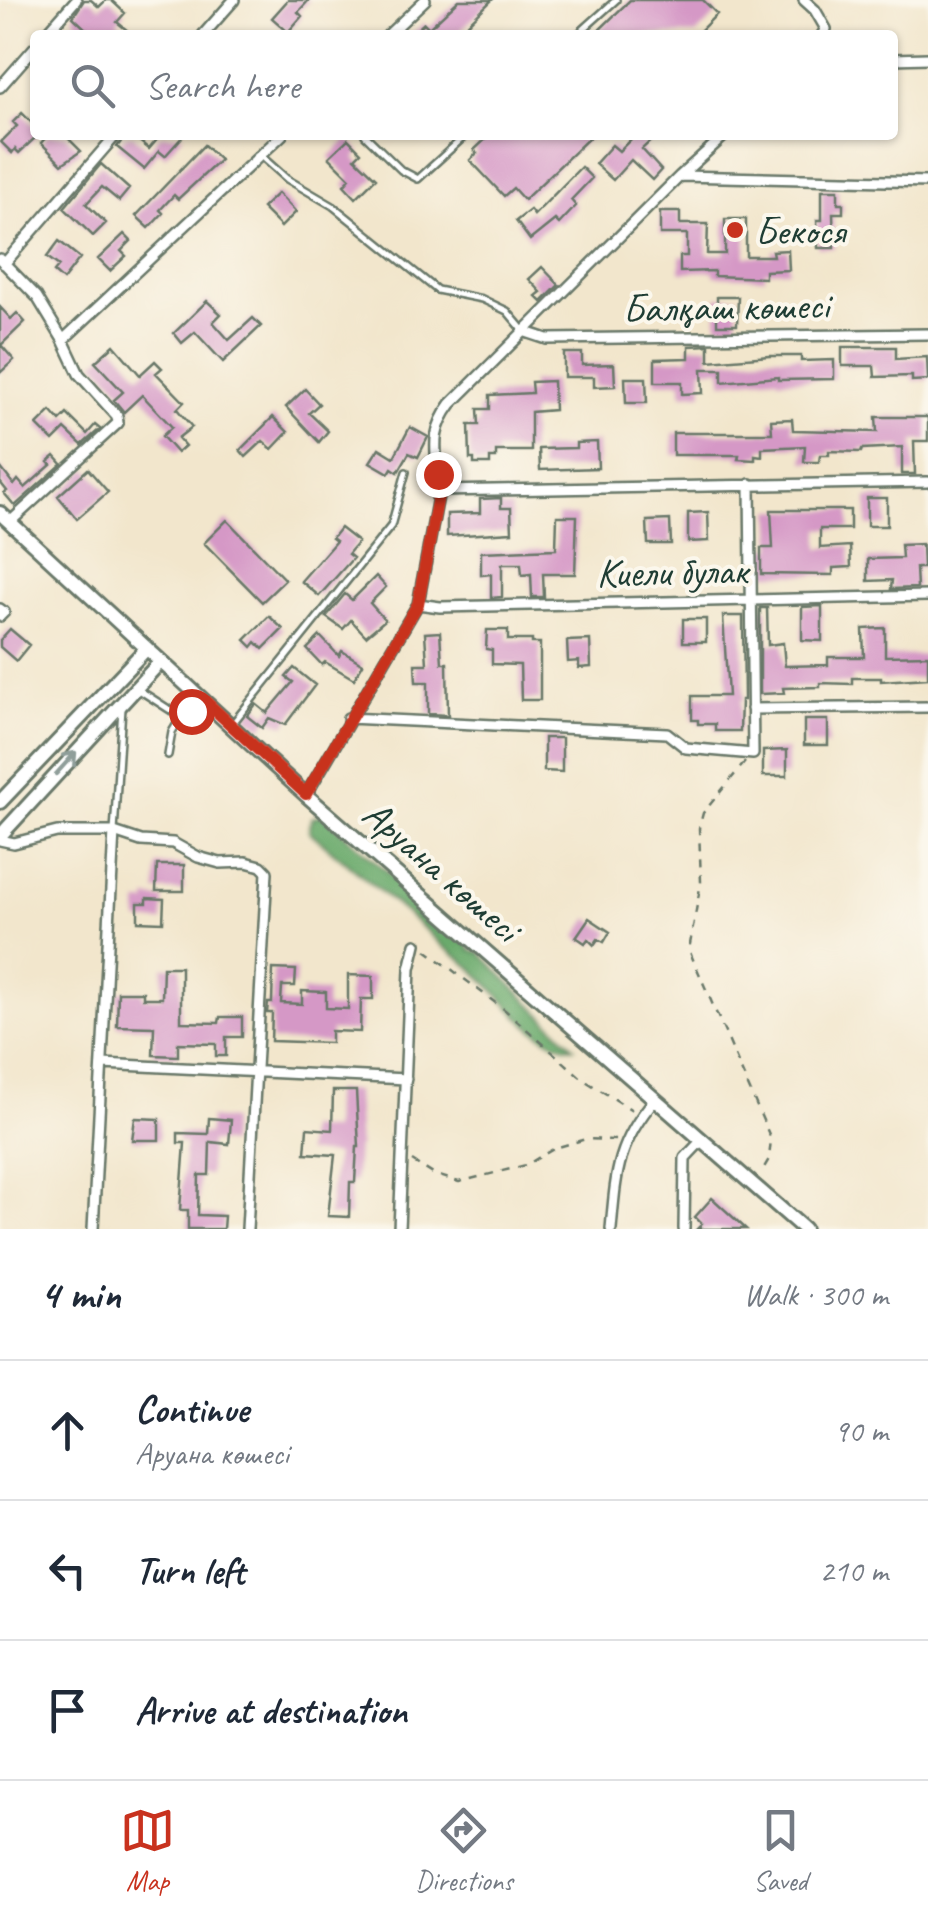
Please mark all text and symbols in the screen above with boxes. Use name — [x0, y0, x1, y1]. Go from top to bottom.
search box — [30, 30, 898, 140]
icon: search — [65, 58, 120, 113]
text: Search here — [145, 62, 300, 109]
place label: Бекося — [755, 206, 848, 256]
marker: Бекося — [724, 219, 746, 241]
street label: Балқаш көшесі — [622, 280, 834, 334]
route end — [416, 452, 462, 498]
street label: Киели булак — [596, 546, 751, 598]
route start — [169, 689, 215, 735]
one-way arrow — [53, 751, 77, 777]
street label: Аруана көшесі — [352, 789, 534, 956]
text: 4 min — [40, 1268, 120, 1321]
text: Walk · 300 m — [744, 1274, 888, 1315]
text: Continue — [135, 1386, 249, 1433]
icon: ahead — [40, 1403, 95, 1458]
text: 90 m — [834, 1410, 888, 1451]
text: Аруана көшесі — [135, 1433, 289, 1474]
icon: left — [40, 1543, 95, 1598]
text: Turn left — [135, 1547, 245, 1594]
text: 210 m — [819, 1550, 888, 1591]
icon: arrive — [40, 1683, 95, 1738]
text: Arrive at destination — [135, 1687, 407, 1734]
tab: Map — [120, 1803, 175, 1898]
tab: Directions — [415, 1803, 513, 1898]
tab: Saved — [753, 1803, 808, 1898]

